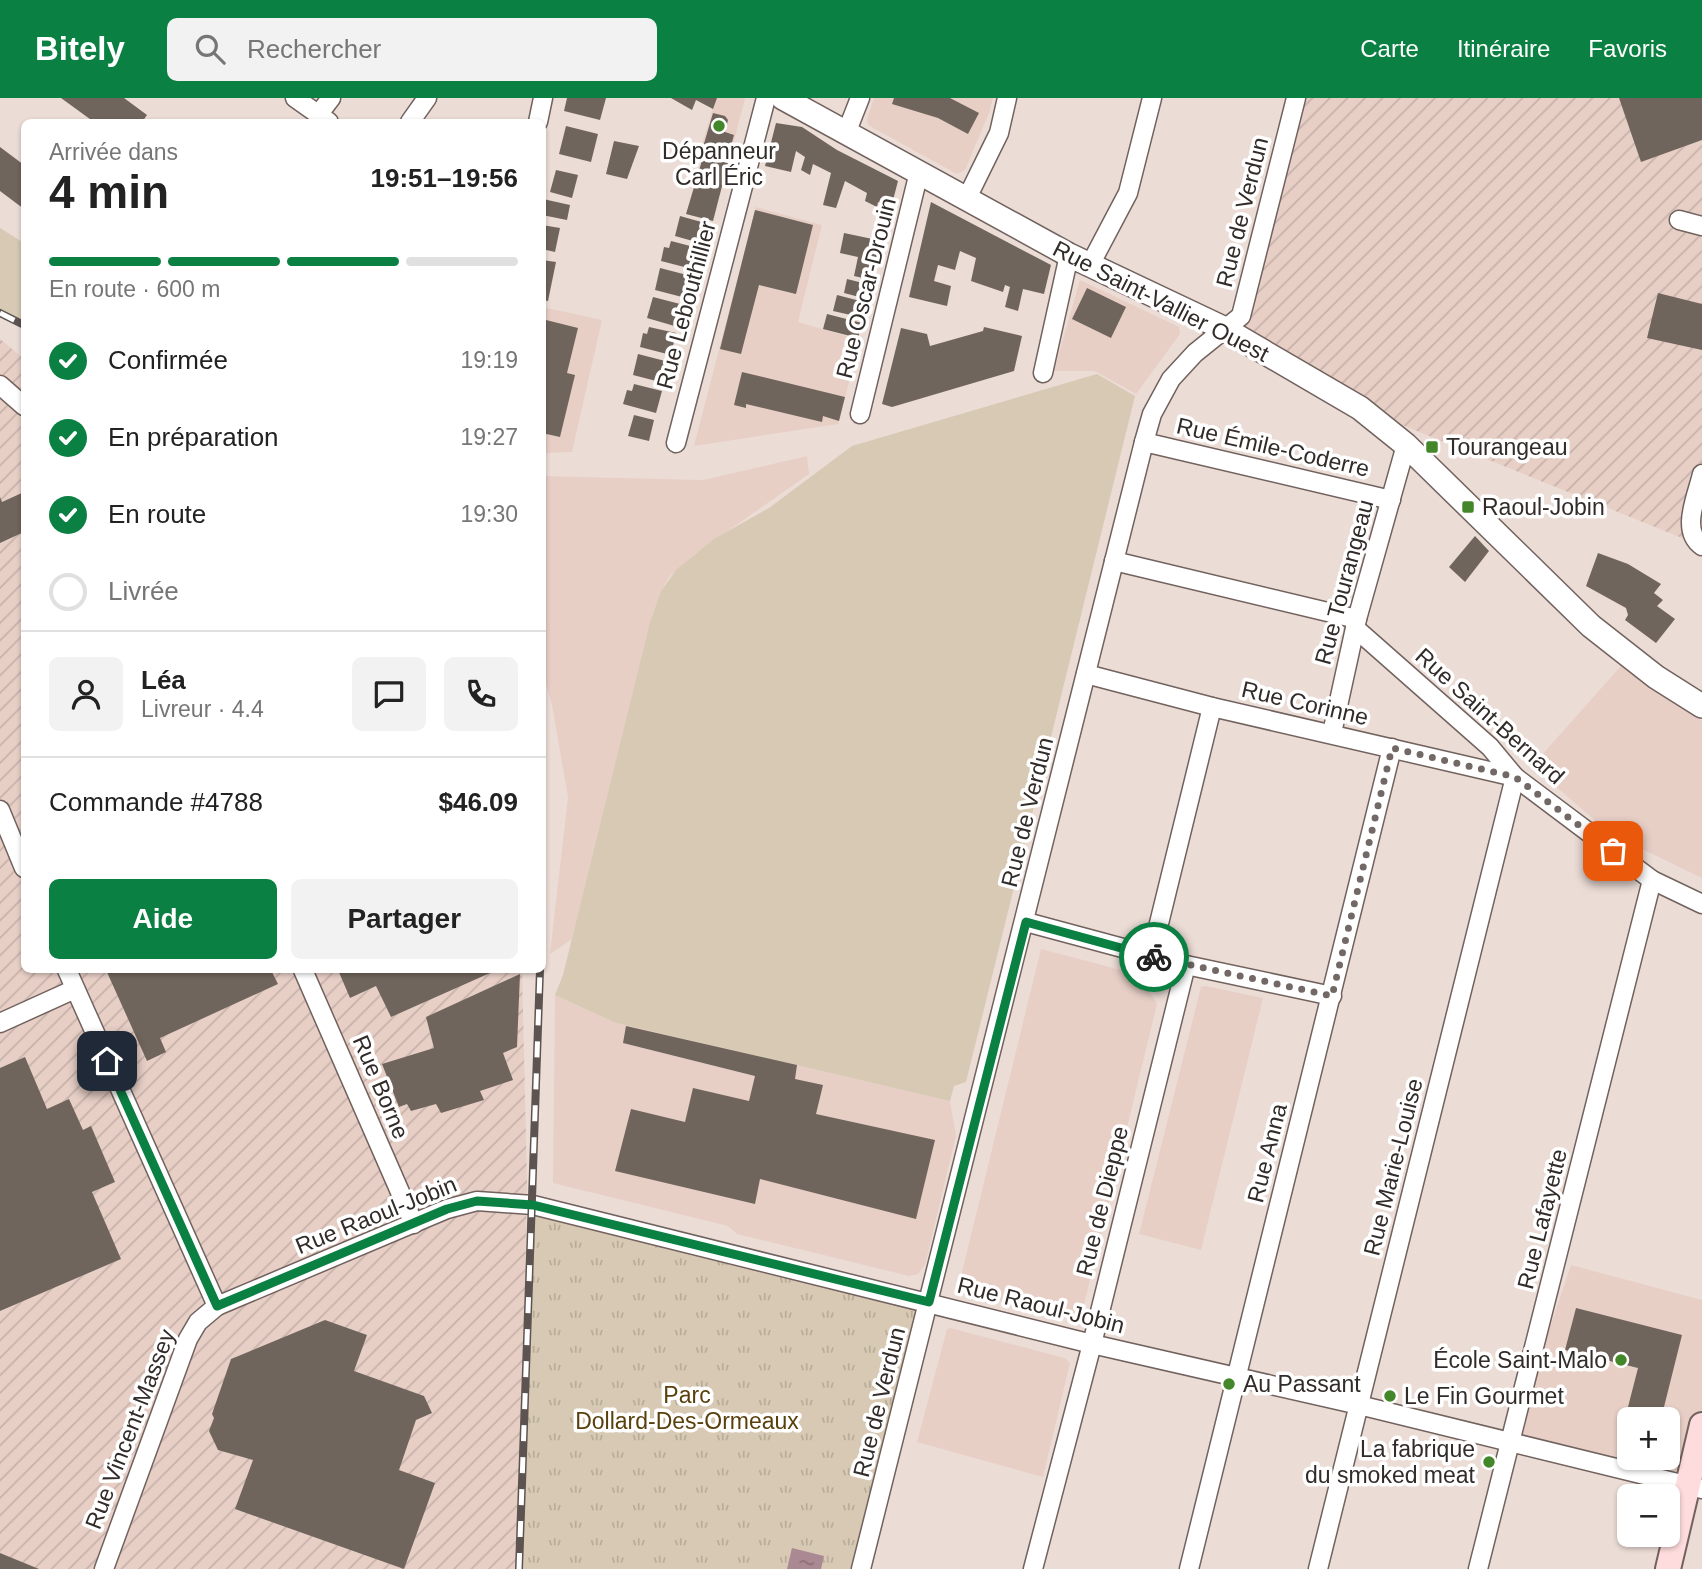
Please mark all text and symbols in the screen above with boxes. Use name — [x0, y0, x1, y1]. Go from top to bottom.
search box — [167, 18, 657, 81]
text: Bitely — [35, 30, 125, 67]
icon: search — [191, 30, 229, 68]
text: Rechercher — [247, 34, 381, 64]
text: Carte — [1360, 35, 1419, 62]
text: Itinéraire — [1457, 35, 1550, 62]
text: Favoris — [1588, 35, 1667, 62]
marker: Dépanneur Carl Éric — [711, 118, 727, 134]
street label: Rue de Verdun — [1211, 134, 1273, 290]
place label: Dépanneur Carl Éric — [662, 138, 776, 190]
text: Arrivée dans — [49, 139, 178, 165]
text: 19:51–19:56 — [371, 163, 518, 193]
text: 4 min — [49, 166, 169, 218]
street label: Rue Oscar-Drouin — [831, 195, 901, 381]
street label: Rue Lebouthillier — [651, 218, 721, 392]
street label: Rue Saint-Vallier Ouest — [1049, 235, 1274, 367]
text: En route · 600 m — [49, 276, 220, 302]
icon: check — [49, 342, 87, 380]
text: Confirmée — [108, 345, 228, 375]
text: 19:19 — [460, 347, 518, 373]
street label: Rue Émile-Coderre — [1174, 412, 1372, 482]
icon: check — [49, 419, 87, 457]
text: En préparation — [108, 422, 279, 452]
text: 19:27 — [460, 424, 518, 450]
place label: Tourangeau — [1446, 434, 1568, 460]
marker: Tourangeau — [1424, 439, 1440, 455]
place label: Raoul-Jobin — [1482, 494, 1605, 520]
icon: check — [49, 496, 87, 534]
street label: Rue Tourangeau — [1309, 497, 1379, 667]
text: En route — [108, 499, 206, 529]
marker: Raoul-Jobin — [1460, 499, 1476, 515]
text: 19:30 — [460, 501, 518, 527]
text: Livrée — [108, 576, 179, 606]
street label: Rue Saint-Bernard — [1411, 643, 1569, 789]
button: person — [49, 657, 123, 731]
button: chat — [352, 657, 426, 731]
button: phone — [444, 657, 518, 731]
text: Léa — [141, 665, 186, 695]
street label: Rue Corinne — [1239, 676, 1371, 730]
text: Livreur · 4.4 — [141, 696, 264, 722]
street label: Rue de Verdun — [996, 734, 1058, 890]
text: Commande #4788 — [49, 787, 263, 817]
text: $46.09 — [438, 787, 518, 817]
pin — [1583, 821, 1643, 881]
icon: bag — [1594, 832, 1632, 870]
button: Aide — [49, 879, 277, 959]
button: Partager — [291, 879, 518, 959]
courier — [1119, 922, 1189, 992]
icon: bike — [1135, 938, 1173, 976]
pin — [77, 1031, 137, 1091]
street label: Rue Borne — [348, 1031, 414, 1143]
icon: home — [88, 1042, 126, 1080]
street label: Rue Marie-Louise — [1358, 1076, 1428, 1258]
street label: Rue Anna — [1242, 1101, 1292, 1205]
street label: Rue de Dieppe — [1071, 1123, 1133, 1279]
street label: Rue Lafayette — [1512, 1146, 1572, 1292]
street label: Rue Raoul-Jobin — [292, 1171, 460, 1259]
street label: Rue Raoul-Jobin — [955, 1272, 1127, 1338]
street label: Rue de Verdun — [848, 1324, 910, 1480]
street label: Rue Vincent-Massey — [80, 1325, 180, 1533]
place label: École Saint-Malo — [1433, 1347, 1607, 1373]
marker: École Saint-Malo — [1613, 1352, 1629, 1368]
place label: Au Passant — [1243, 1371, 1361, 1397]
marker: Au Passant — [1221, 1376, 1237, 1392]
park label: Parc Dollard-Des-Ormeaux — [575, 1382, 799, 1434]
place label: Le Fin Gourmet — [1404, 1383, 1564, 1409]
marker: Le Fin Gourmet — [1382, 1388, 1398, 1404]
map controls — [1617, 1407, 1680, 1547]
button: + — [1617, 1407, 1680, 1470]
place label: La fabrique du smoked meat — [1305, 1436, 1476, 1488]
marker: La fabrique du smoked meat — [1481, 1454, 1497, 1470]
button: − — [1617, 1484, 1680, 1547]

